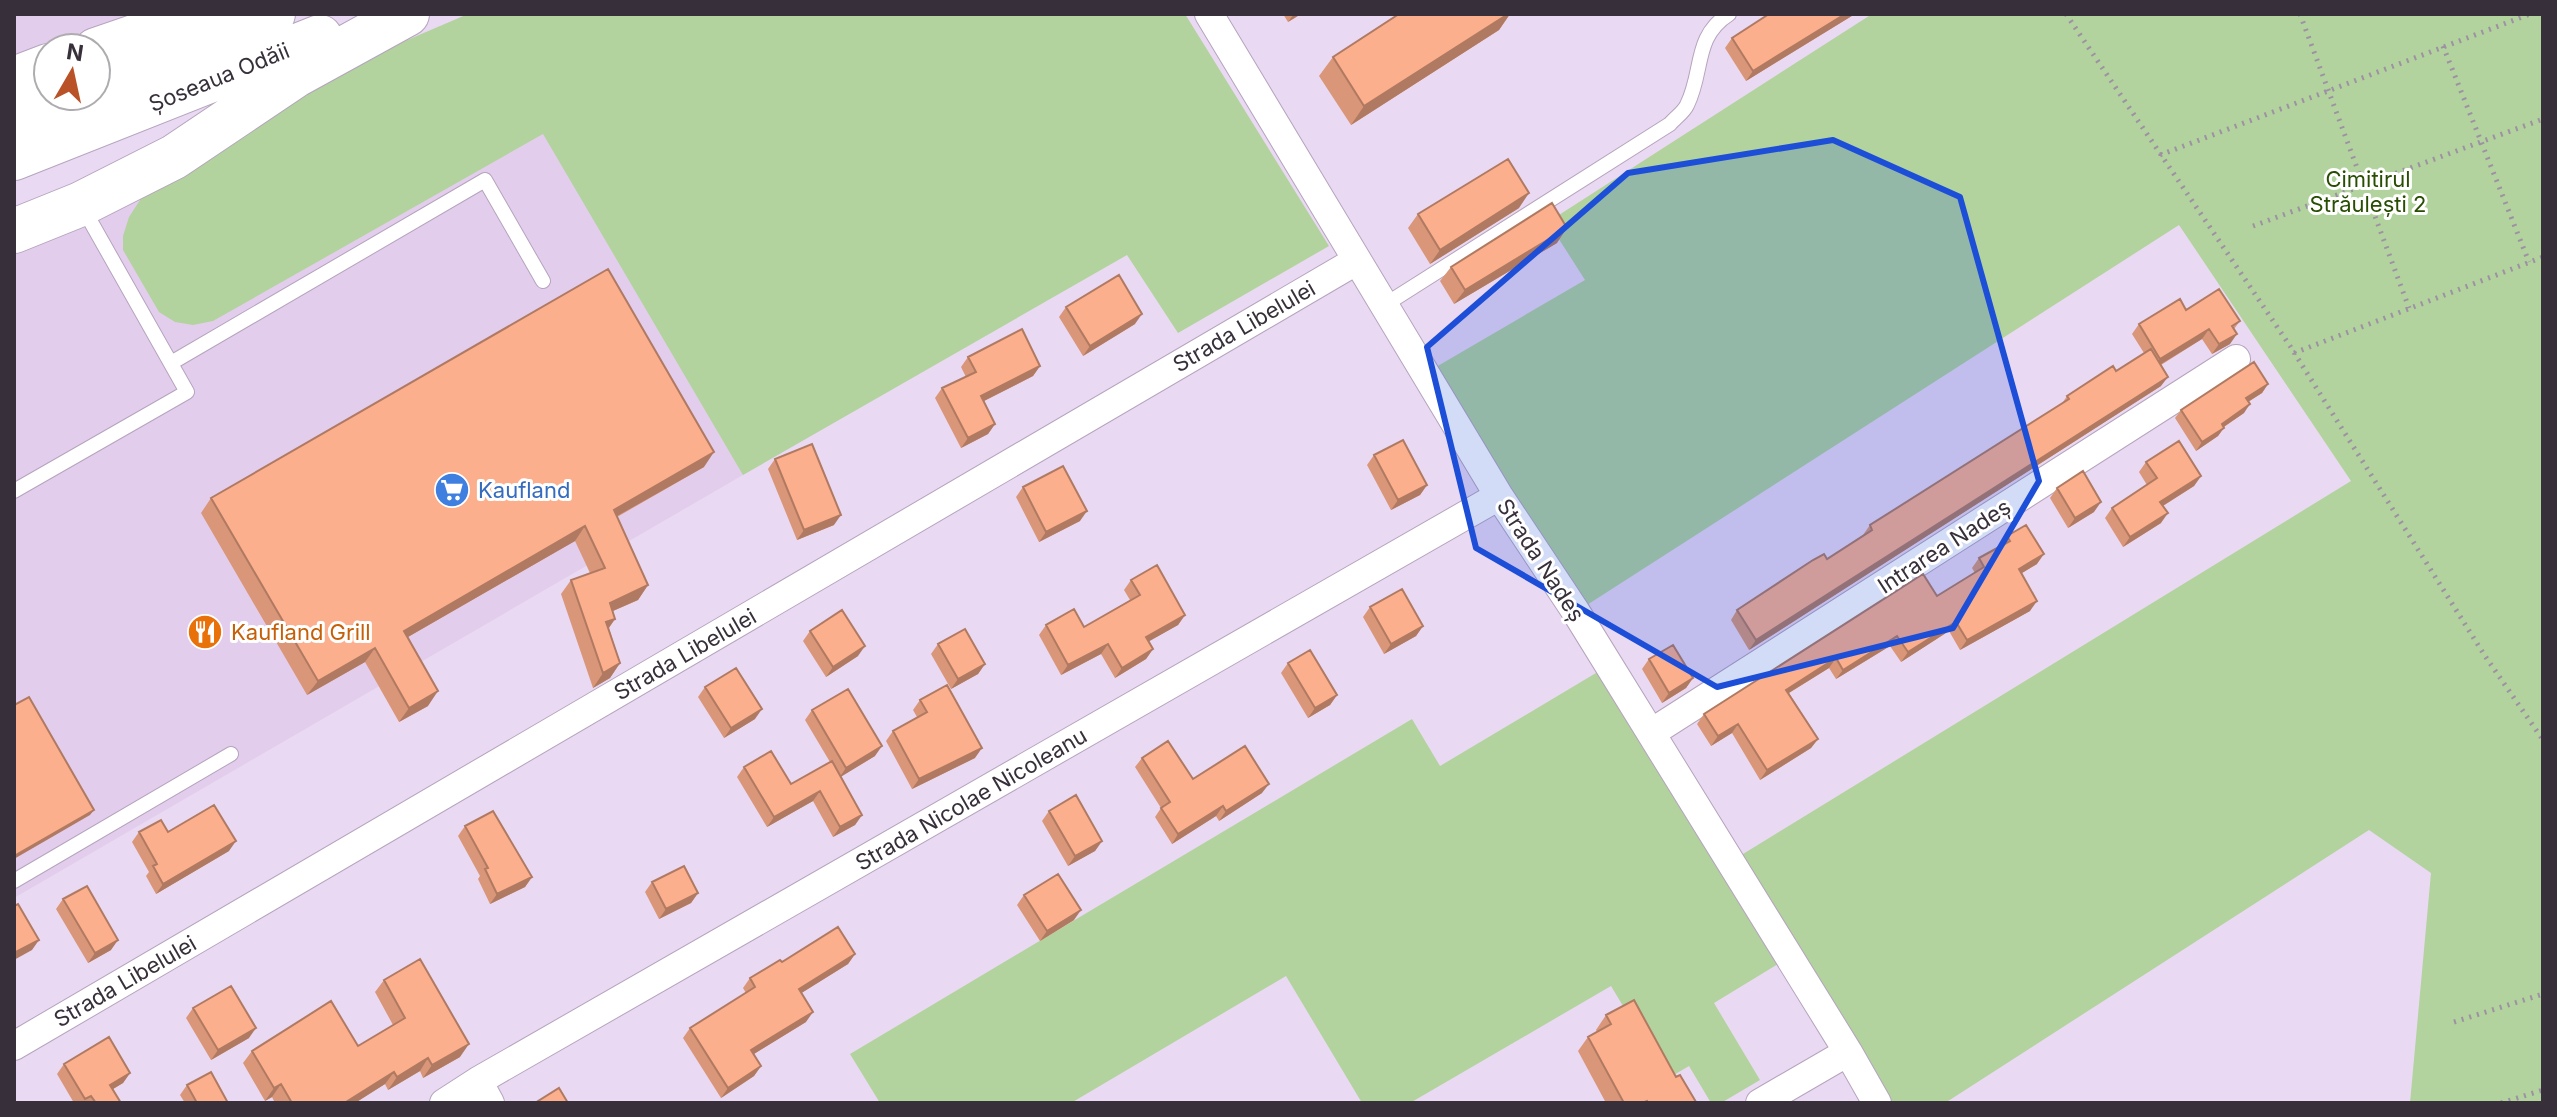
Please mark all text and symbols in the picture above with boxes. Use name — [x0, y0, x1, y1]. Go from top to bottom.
north arrow — [32, 32, 112, 112]
street label: Șoseaua Odăii — [145, 37, 293, 118]
text: N — [65, 38, 85, 66]
park label: Cimitirul Străulești 2 — [2310, 166, 2426, 218]
street label: Strada Libelulei — [1168, 275, 1320, 377]
supermarket icon: Kaufland — [433, 471, 471, 509]
place label: Kaufland — [478, 477, 570, 503]
street label: Intrarea Nadeș — [1873, 493, 2016, 599]
street label: Strada Nadeș — [1491, 494, 1590, 627]
street label: Strada Libelulei — [609, 603, 761, 705]
restaurant icon: Kaufland Grill — [186, 613, 224, 651]
place label: Kaufland Grill — [231, 619, 371, 645]
street label: Strada Nicolae Nicoleanu — [851, 722, 1091, 876]
street label: Strada Libelulei — [49, 930, 201, 1032]

